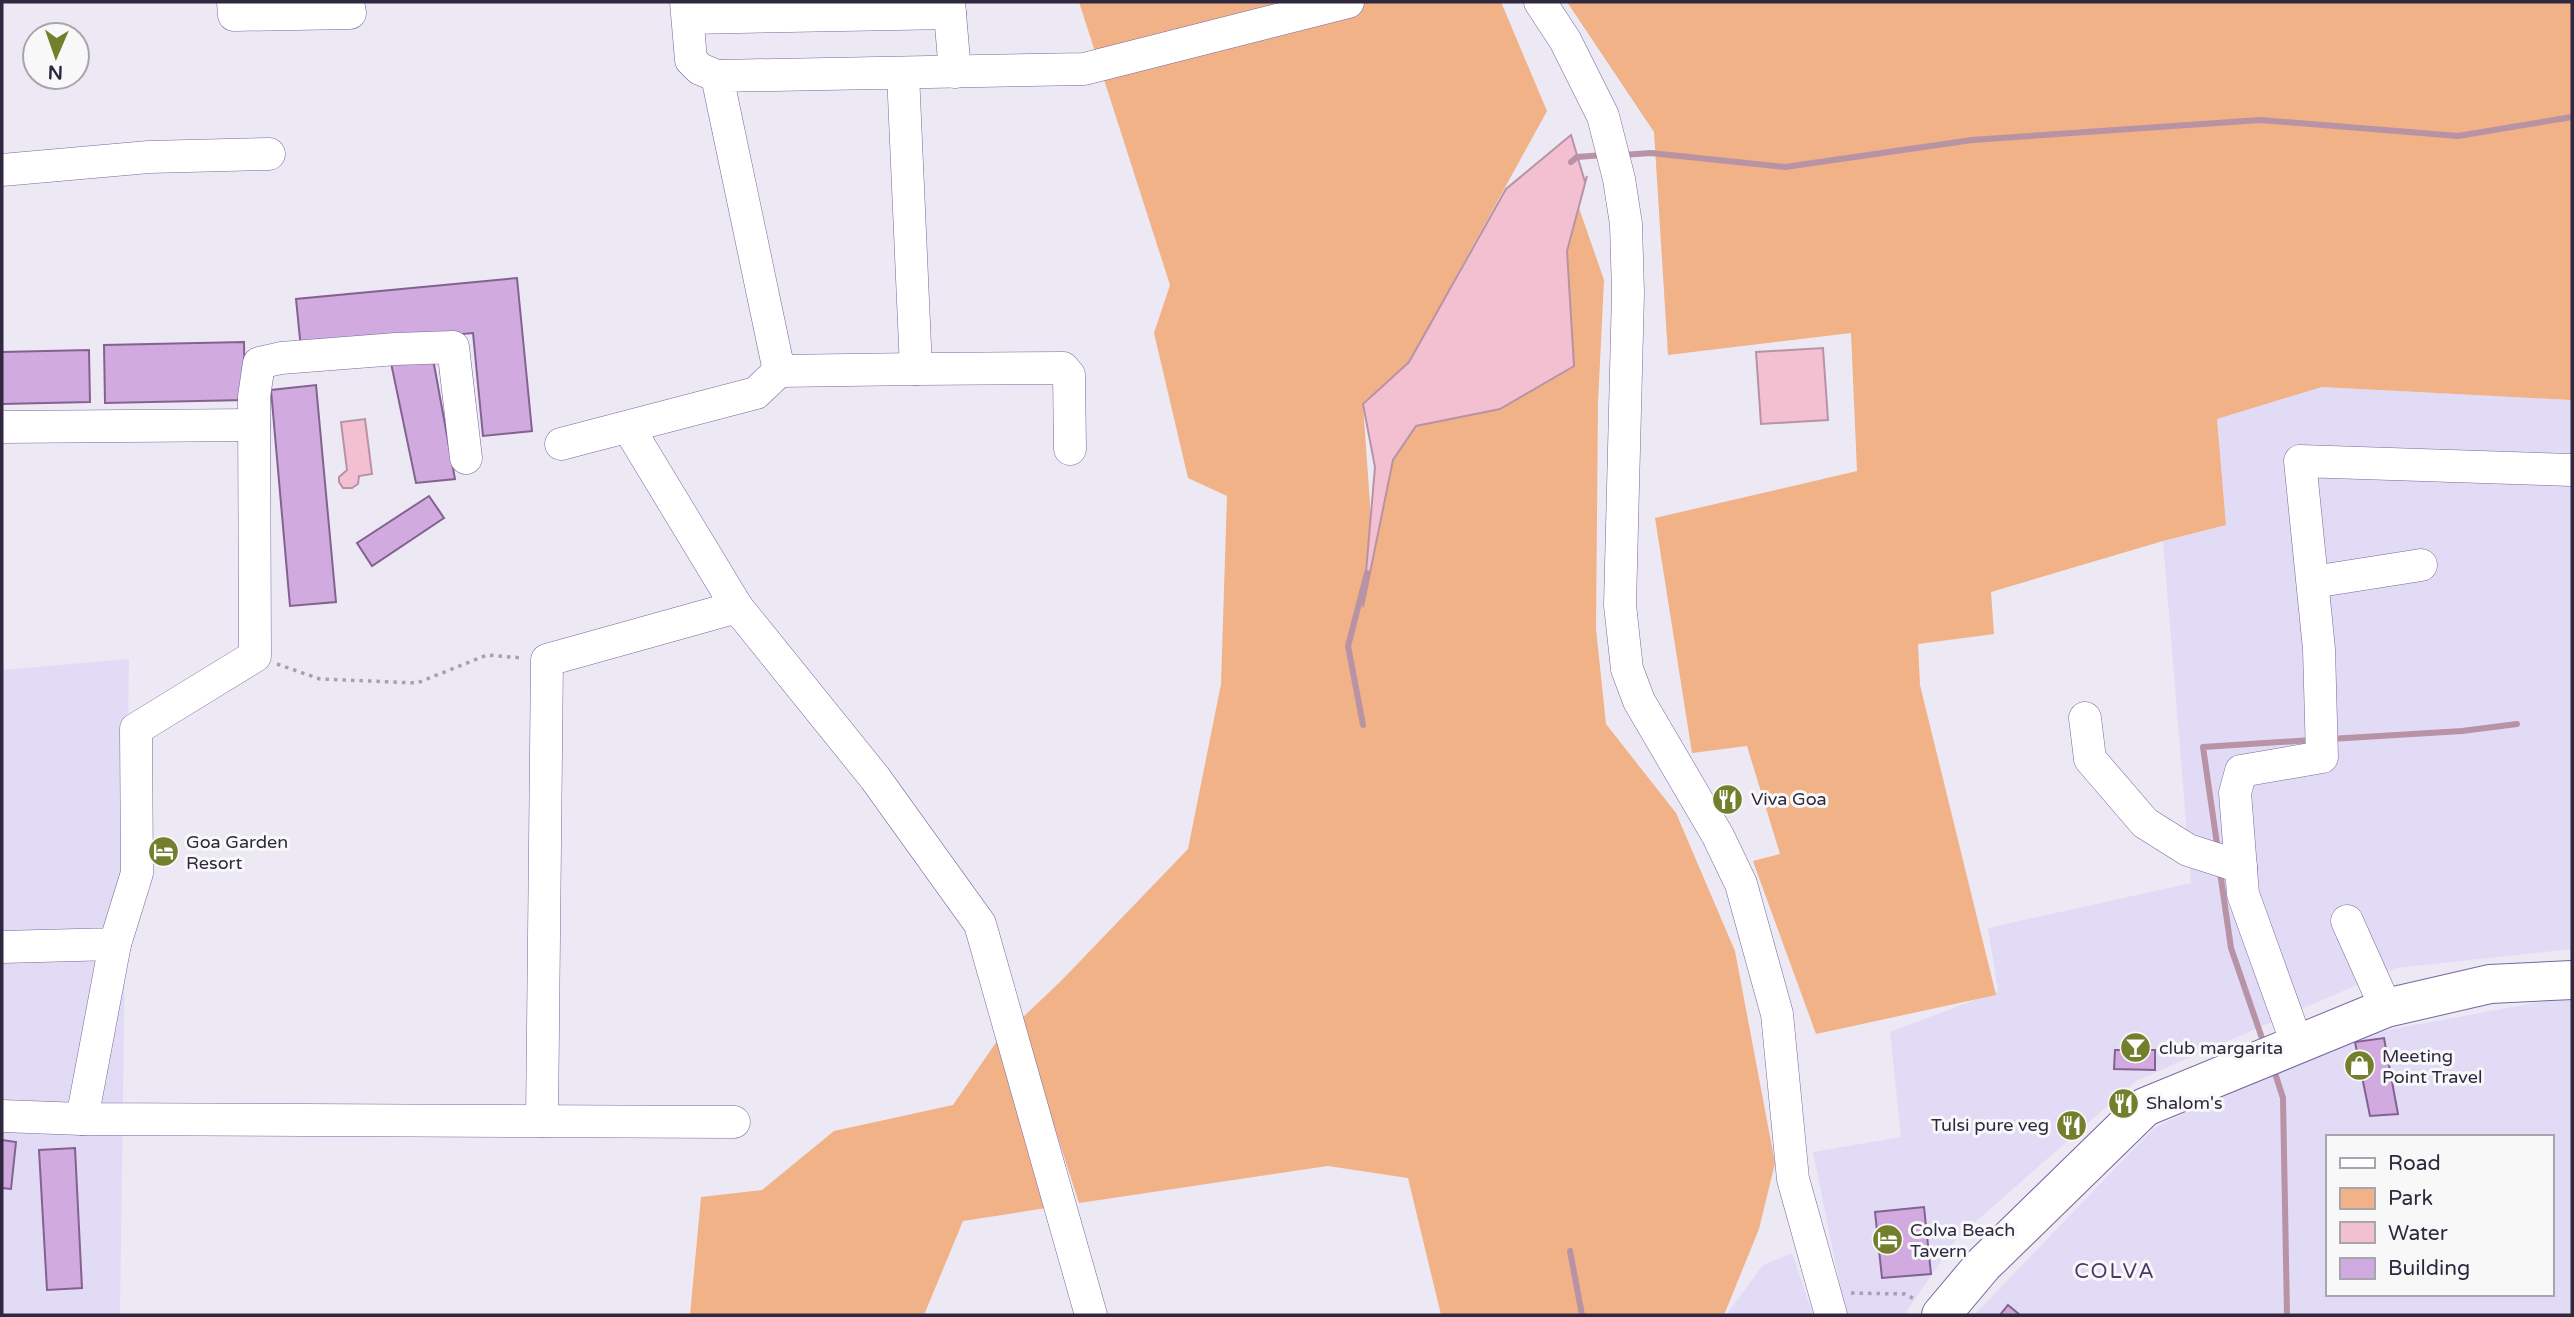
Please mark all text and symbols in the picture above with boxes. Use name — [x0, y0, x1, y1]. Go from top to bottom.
north arrow — [21, 21, 91, 91]
text: N — [47, 61, 63, 83]
restaurant icon: Viva Goa — [1711, 782, 1745, 816]
place label: Viva Goa — [1751, 788, 1827, 810]
place label: Goa Garden Resort — [186, 831, 288, 874]
hotel icon: Goa Garden Resort — [146, 835, 180, 869]
bar icon: club margarita — [2119, 1031, 2153, 1065]
place label: club margarita — [2159, 1037, 2283, 1059]
place label: Meeting Point Travel — [2382, 1045, 2482, 1088]
shop icon: Meeting Point Travel — [2342, 1049, 2376, 1083]
restaurant icon: Shalom's — [2106, 1086, 2140, 1120]
place label: Shalom's — [2146, 1092, 2223, 1114]
restaurant icon: Tulsi pure veg — [2055, 1108, 2089, 1142]
place label: Tulsi pure veg — [1931, 1114, 2049, 1136]
legend — [2326, 1135, 2553, 1296]
text: Road — [2388, 1151, 2441, 1176]
text: Park — [2388, 1186, 2433, 1211]
place label: Colva Beach Tavern — [1910, 1219, 2015, 1262]
text: Water — [2388, 1221, 2448, 1246]
hotel icon: Colva Beach Tavern — [1870, 1223, 1904, 1257]
text: Building — [2388, 1256, 2470, 1281]
district label: COLVA — [2074, 1259, 2156, 1284]

